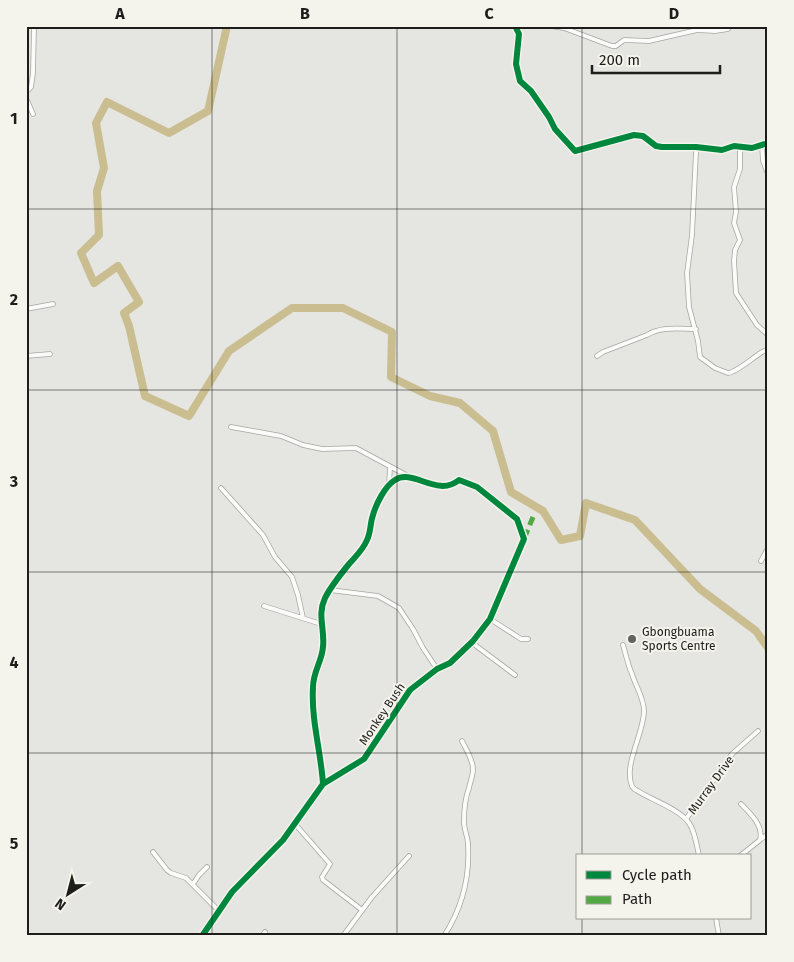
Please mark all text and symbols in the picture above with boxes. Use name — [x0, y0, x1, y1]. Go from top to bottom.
text: A — [114, 4, 125, 23]
text: B — [300, 4, 310, 23]
text: C — [484, 4, 494, 23]
text: D — [669, 4, 679, 23]
scale bar — [592, 42, 719, 74]
text: 200 m — [599, 51, 640, 69]
text: 1 — [10, 109, 18, 128]
text: 2 — [10, 290, 18, 309]
text: 3 — [9, 472, 18, 491]
place label: Gbongbuama Sports Centre — [642, 625, 716, 653]
marker: Gbongbuama Sports Centre — [626, 633, 638, 645]
text: 4 — [9, 653, 19, 672]
street label: Monkey Bush — [356, 680, 408, 748]
street label: Murray Drive — [685, 753, 737, 817]
text: 5 — [10, 834, 19, 853]
legend — [576, 854, 752, 920]
text: Cycle path — [622, 866, 692, 884]
north arrow — [42, 870, 92, 920]
text: Path — [622, 890, 652, 908]
text: N — [52, 895, 69, 914]

